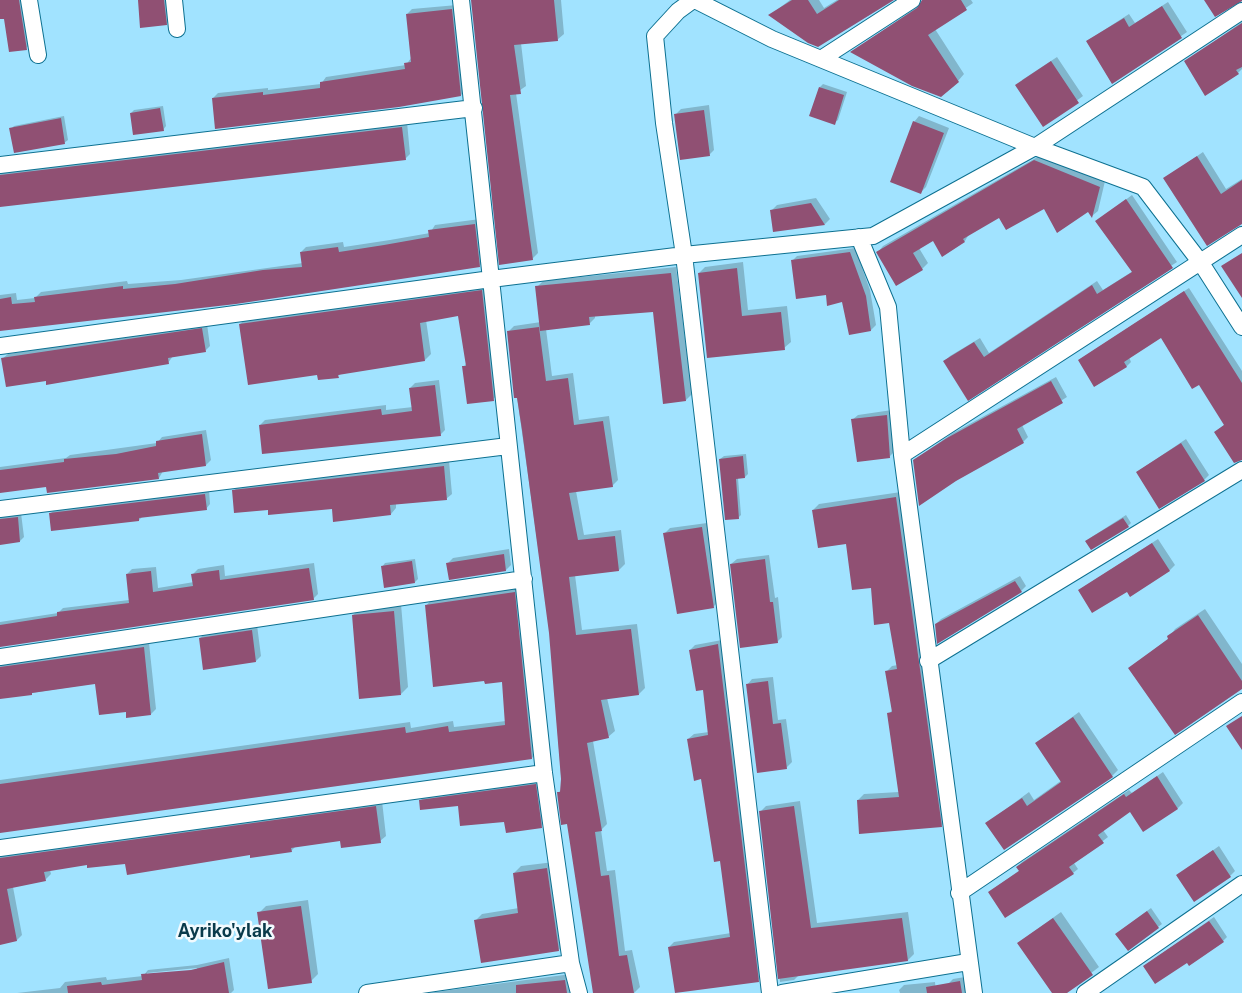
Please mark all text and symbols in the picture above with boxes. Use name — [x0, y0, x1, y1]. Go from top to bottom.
district label: Ayriko'ylak — [178, 920, 272, 942]

